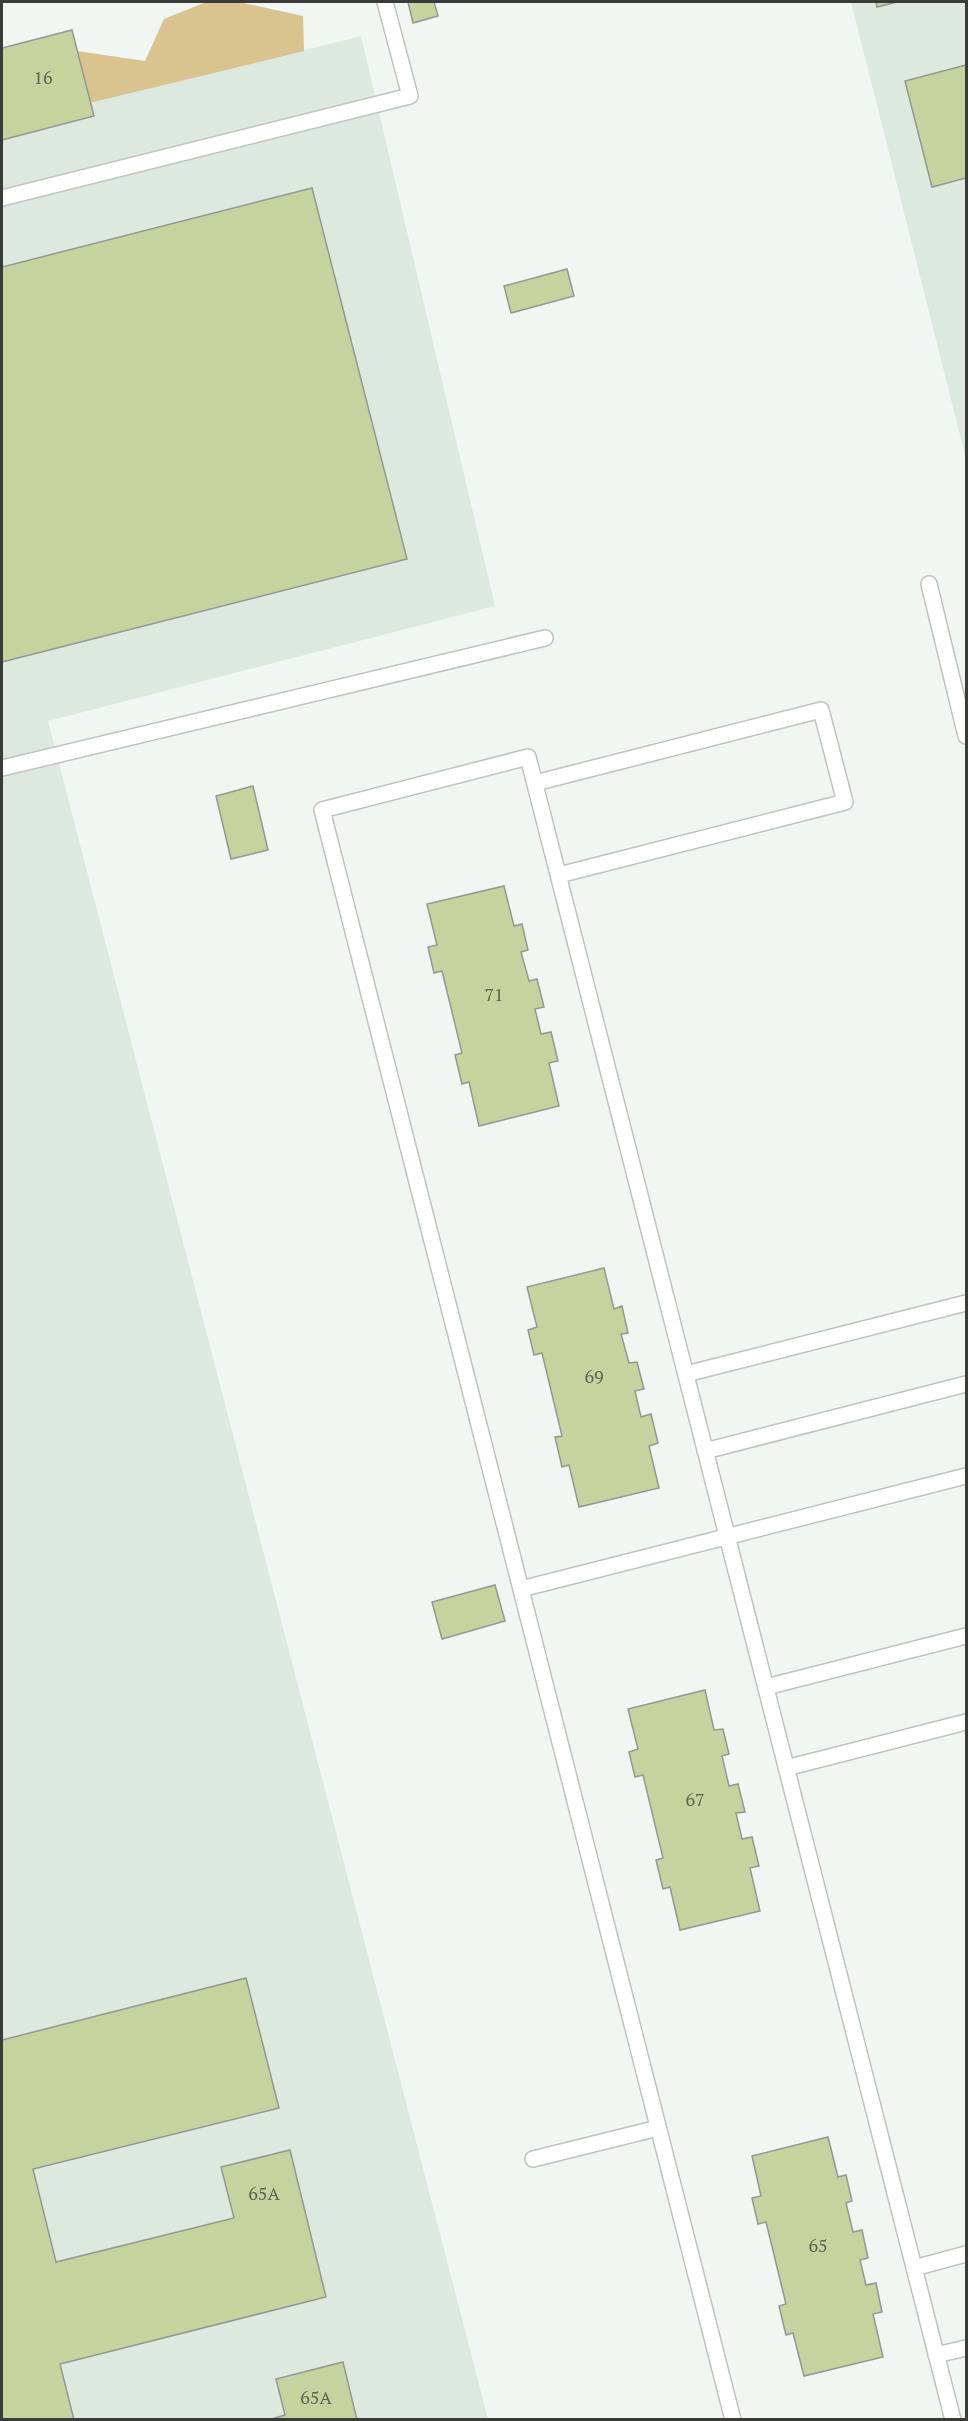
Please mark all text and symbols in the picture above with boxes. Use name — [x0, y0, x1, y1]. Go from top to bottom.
house number: 16 — [33, 65, 53, 89]
house number: 71 — [484, 982, 504, 1006]
house number: 69 — [584, 1364, 604, 1388]
house number: 67 — [685, 1787, 705, 1811]
house number: 65А — [248, 2181, 280, 2205]
house number: 65 — [808, 2233, 828, 2257]
house number: 65А — [300, 2385, 332, 2409]

